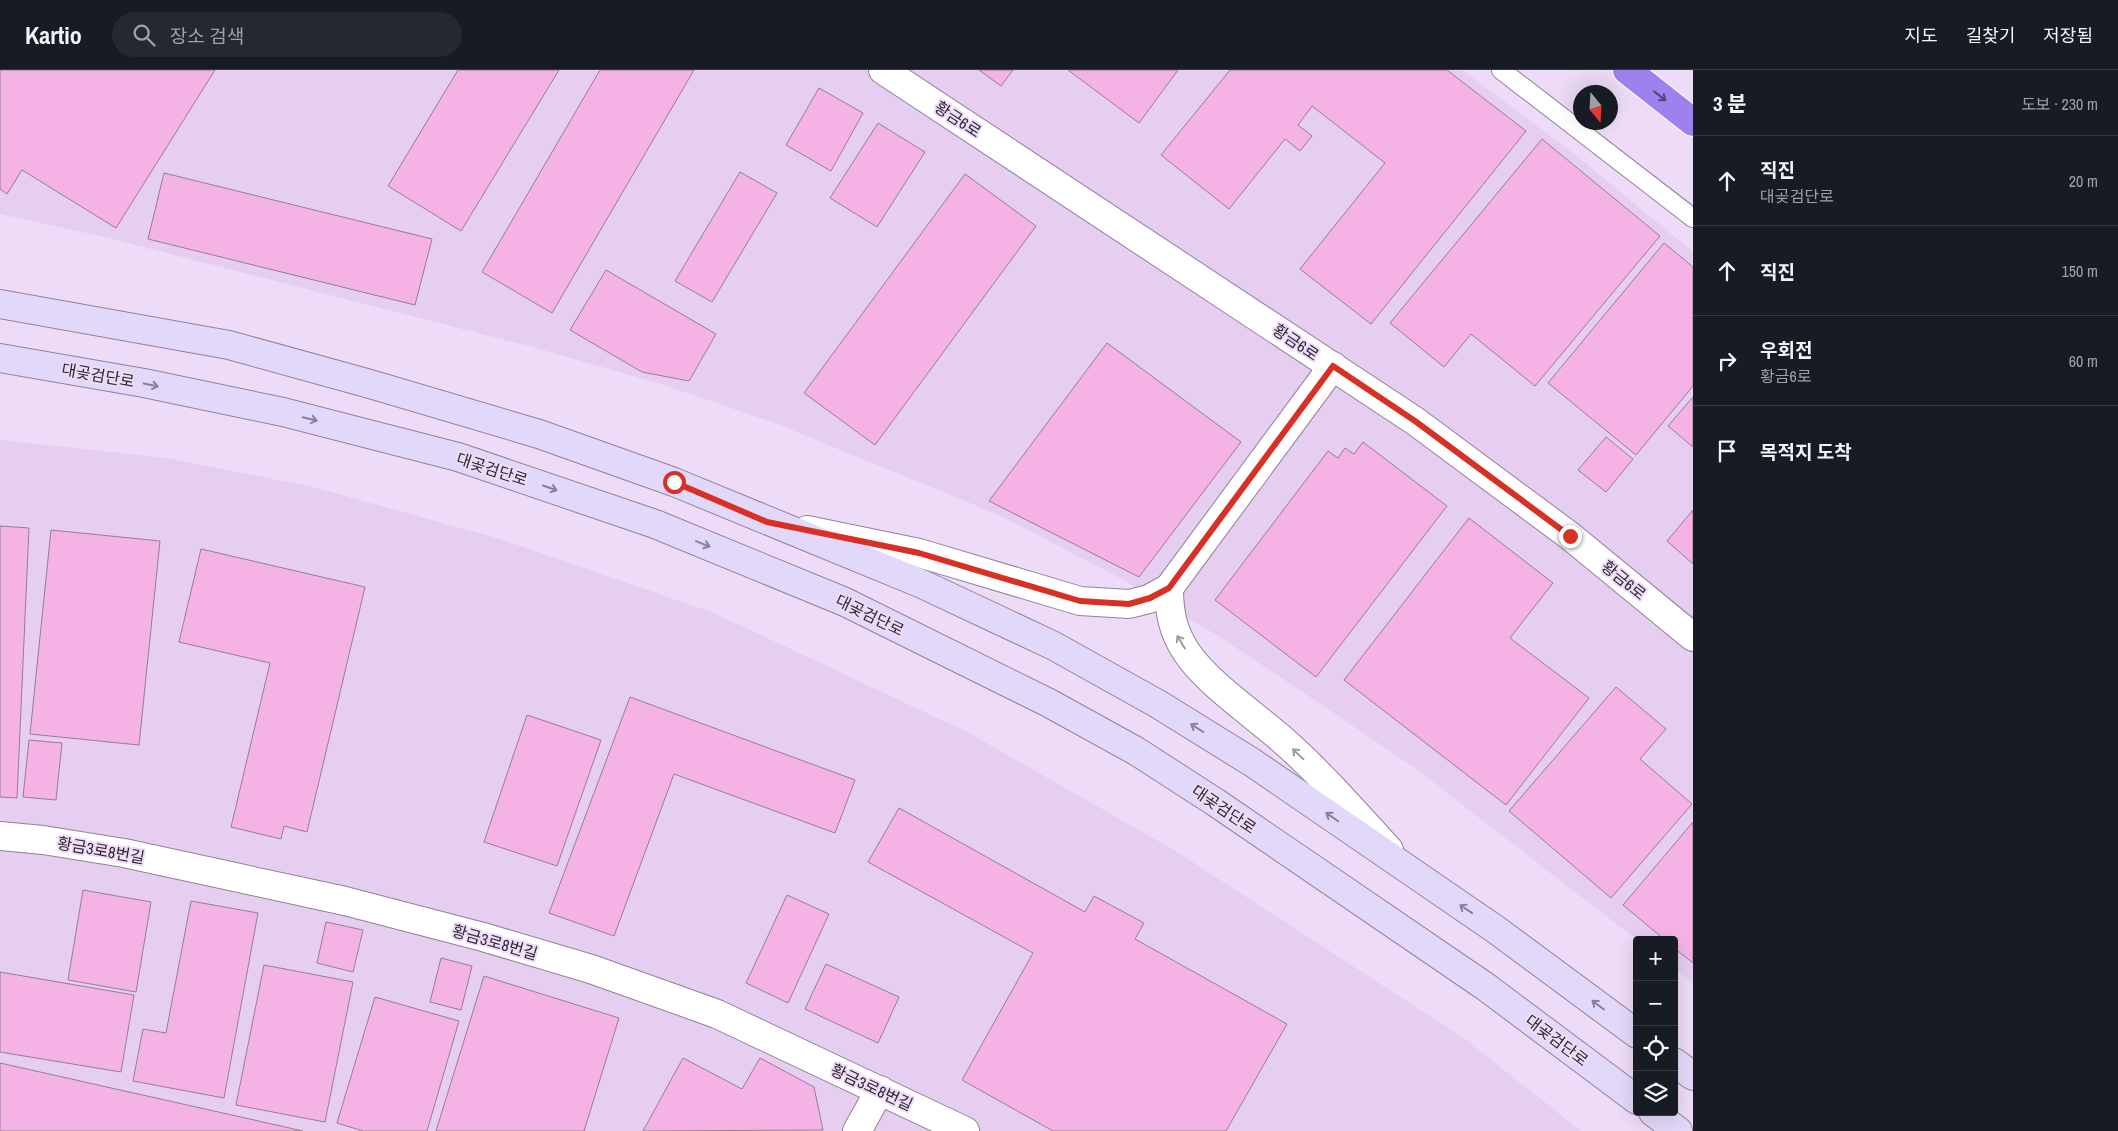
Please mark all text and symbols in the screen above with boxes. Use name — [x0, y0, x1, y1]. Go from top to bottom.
search box — [112, 12, 462, 57]
text: Kartio — [25, 19, 82, 51]
icon: search — [130, 21, 158, 49]
text: 장소 검색 — [170, 23, 244, 49]
text: 지도 — [1905, 23, 1938, 48]
text: 길찾기 — [1966, 23, 2015, 48]
text: 저장됨 — [2043, 23, 2093, 48]
north arrow — [1573, 85, 1618, 130]
text: 3 분 — [1713, 89, 1747, 118]
one-way arrow — [1653, 91, 1666, 102]
text: 도보 · 230 m — [2021, 93, 2098, 115]
street label: 황금6로 — [930, 96, 986, 142]
text: 직진 — [1760, 157, 1795, 183]
icon: ahead — [1713, 167, 1741, 195]
text: 20 m — [2069, 170, 2098, 192]
text: 대곶검단로 — [1760, 185, 1834, 207]
icon: ahead — [1713, 257, 1741, 285]
text: 직진 — [1760, 259, 1795, 285]
text: 150 m — [2062, 260, 2098, 282]
street label: 황금6로 — [1269, 318, 1324, 366]
text: 우회전 — [1760, 337, 1812, 363]
icon: right — [1713, 347, 1741, 375]
text: 60 m — [2069, 350, 2098, 372]
street label: 대곶검단로 — [60, 358, 136, 392]
text: 황금6로 — [1760, 365, 1811, 387]
one-way arrow — [143, 380, 159, 390]
one-way arrow — [302, 415, 318, 424]
icon: arrive — [1713, 437, 1741, 465]
text: 목적지 도착 — [1760, 439, 1852, 465]
street label: 대곶검단로 — [454, 447, 531, 491]
route start — [663, 471, 686, 494]
one-way arrow — [542, 484, 558, 494]
route end — [1559, 525, 1582, 548]
one-way arrow — [695, 540, 710, 549]
street label: 황금6로 — [1597, 555, 1651, 605]
street label: 대곶검단로 — [832, 589, 908, 641]
one-way arrow — [1176, 635, 1186, 650]
one-way arrow — [1190, 723, 1204, 733]
one-way arrow — [1292, 748, 1304, 760]
street label: 대곶검단로 — [1187, 779, 1261, 839]
one-way arrow — [1326, 812, 1340, 822]
street label: 황금3로8번길 — [56, 832, 146, 868]
one-way arrow — [1459, 904, 1473, 915]
street label: 황금3로8번길 — [450, 919, 540, 965]
map controls — [1633, 936, 1678, 1116]
button: + — [1633, 936, 1678, 981]
button: − — [1633, 981, 1678, 1026]
one-way arrow — [1591, 1000, 1605, 1010]
street label: 대곶검단로 — [1521, 1009, 1593, 1071]
button: locate — [1633, 1026, 1678, 1071]
street label: 황금3로8번길 — [827, 1058, 917, 1116]
button: layers — [1633, 1071, 1678, 1116]

